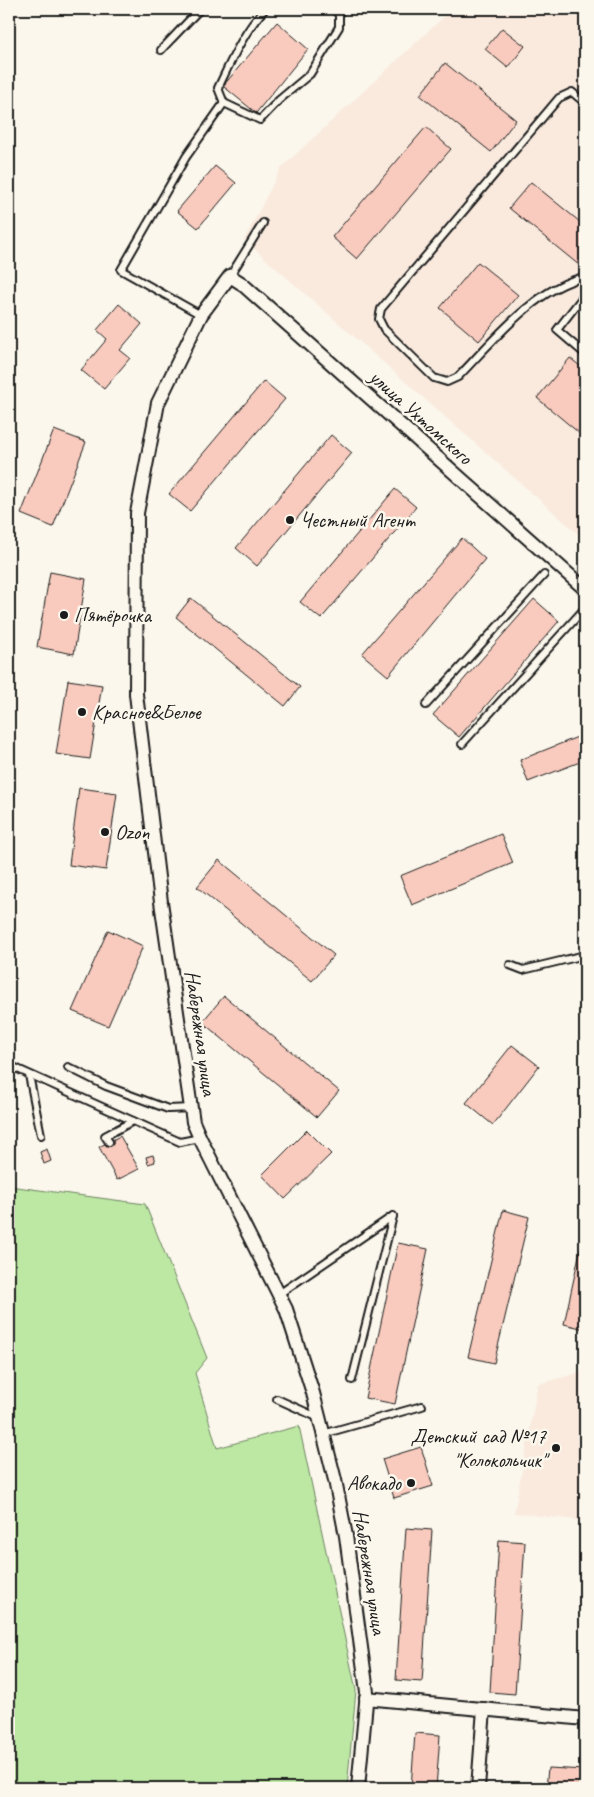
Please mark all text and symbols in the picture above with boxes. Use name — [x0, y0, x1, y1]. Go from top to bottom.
street label: улица Ухтомского — [363, 363, 479, 471]
place label: Честный Агент — [300, 507, 416, 533]
marker: Честный Агент — [284, 514, 296, 526]
place label: Пятёрочка — [74, 602, 153, 628]
marker: Пятёрочка — [58, 609, 70, 621]
place label: Красное&Белое — [92, 699, 202, 725]
marker: Красное&Белое — [76, 706, 88, 718]
place label: Ozon — [115, 819, 150, 845]
marker: Ozon — [99, 826, 111, 838]
street label: Набережная улица — [179, 969, 223, 1099]
place label: Детский сад №17 "Колокольчик" — [411, 1423, 550, 1473]
marker: Детский сад №17 "Колокольчик" — [550, 1442, 562, 1454]
place label: Авокадо — [347, 1470, 403, 1496]
marker: Авокадо — [405, 1477, 417, 1489]
street label: Набережная улица — [347, 1508, 393, 1638]

